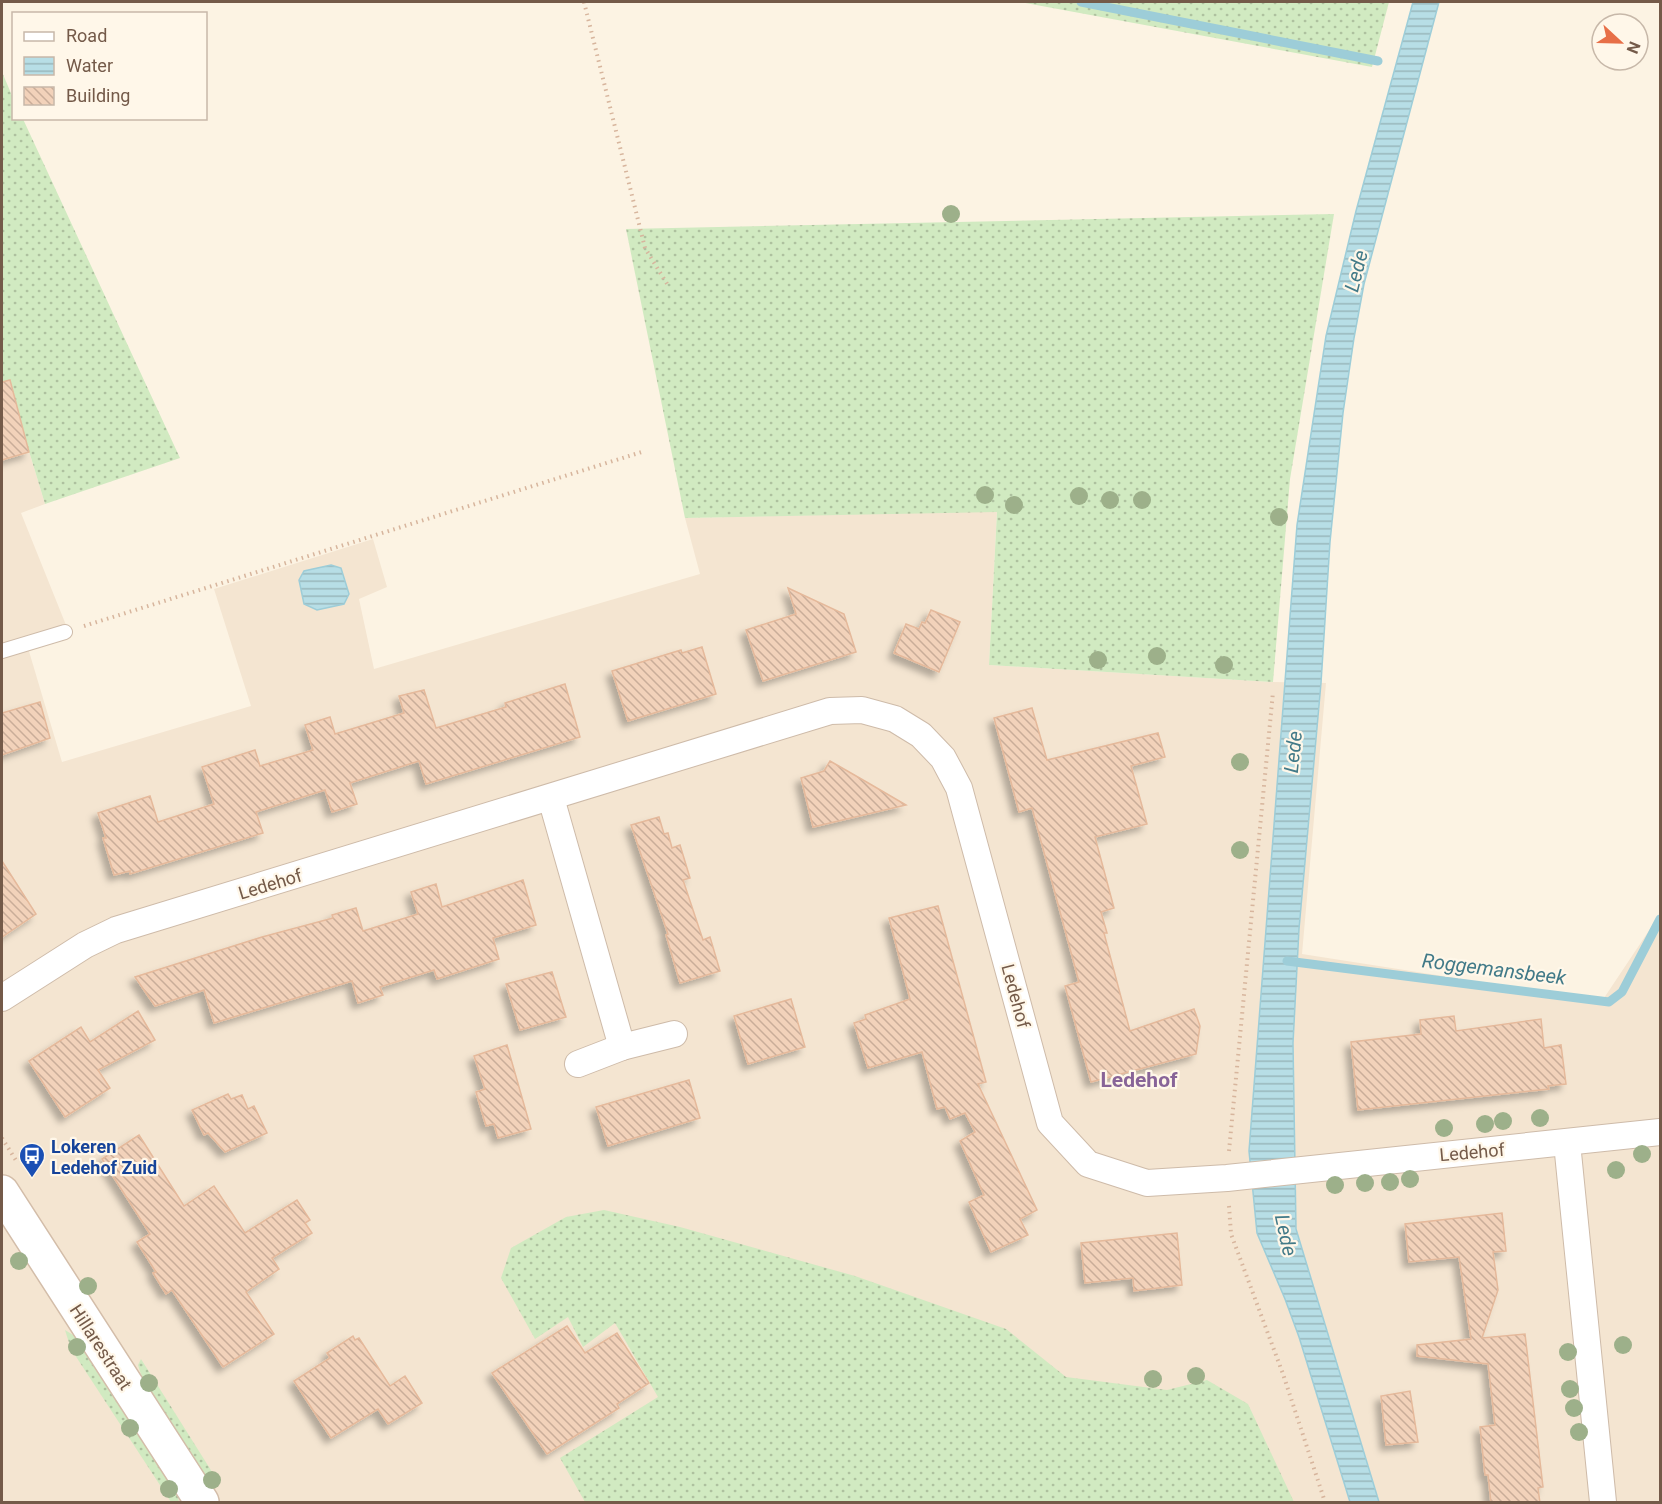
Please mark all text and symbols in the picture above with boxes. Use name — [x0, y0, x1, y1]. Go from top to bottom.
legend — [12, 12, 207, 120]
north arrow — [1590, 12, 1650, 72]
text: Road — [66, 25, 107, 46]
text: N — [1623, 39, 1644, 56]
text: Water — [66, 55, 113, 76]
text: Building — [66, 85, 130, 106]
water label: Lede — [1339, 248, 1373, 294]
water label: Lede — [1279, 730, 1307, 774]
street label: Ledehof — [236, 864, 305, 904]
water label: Roggemansbeek — [1421, 948, 1568, 990]
street label: Ledehof — [997, 962, 1035, 1031]
district label: Ledehof — [1101, 1068, 1178, 1092]
place label: Lokeren Ledehof Zuid — [51, 1136, 157, 1178]
street label: Ledehof — [1439, 1139, 1506, 1165]
bus stop icon: Lokeren Ledehof Zuid — [17, 1141, 47, 1179]
water label: Lede — [1270, 1212, 1302, 1258]
street label: Hillarestraat — [66, 1300, 136, 1394]

